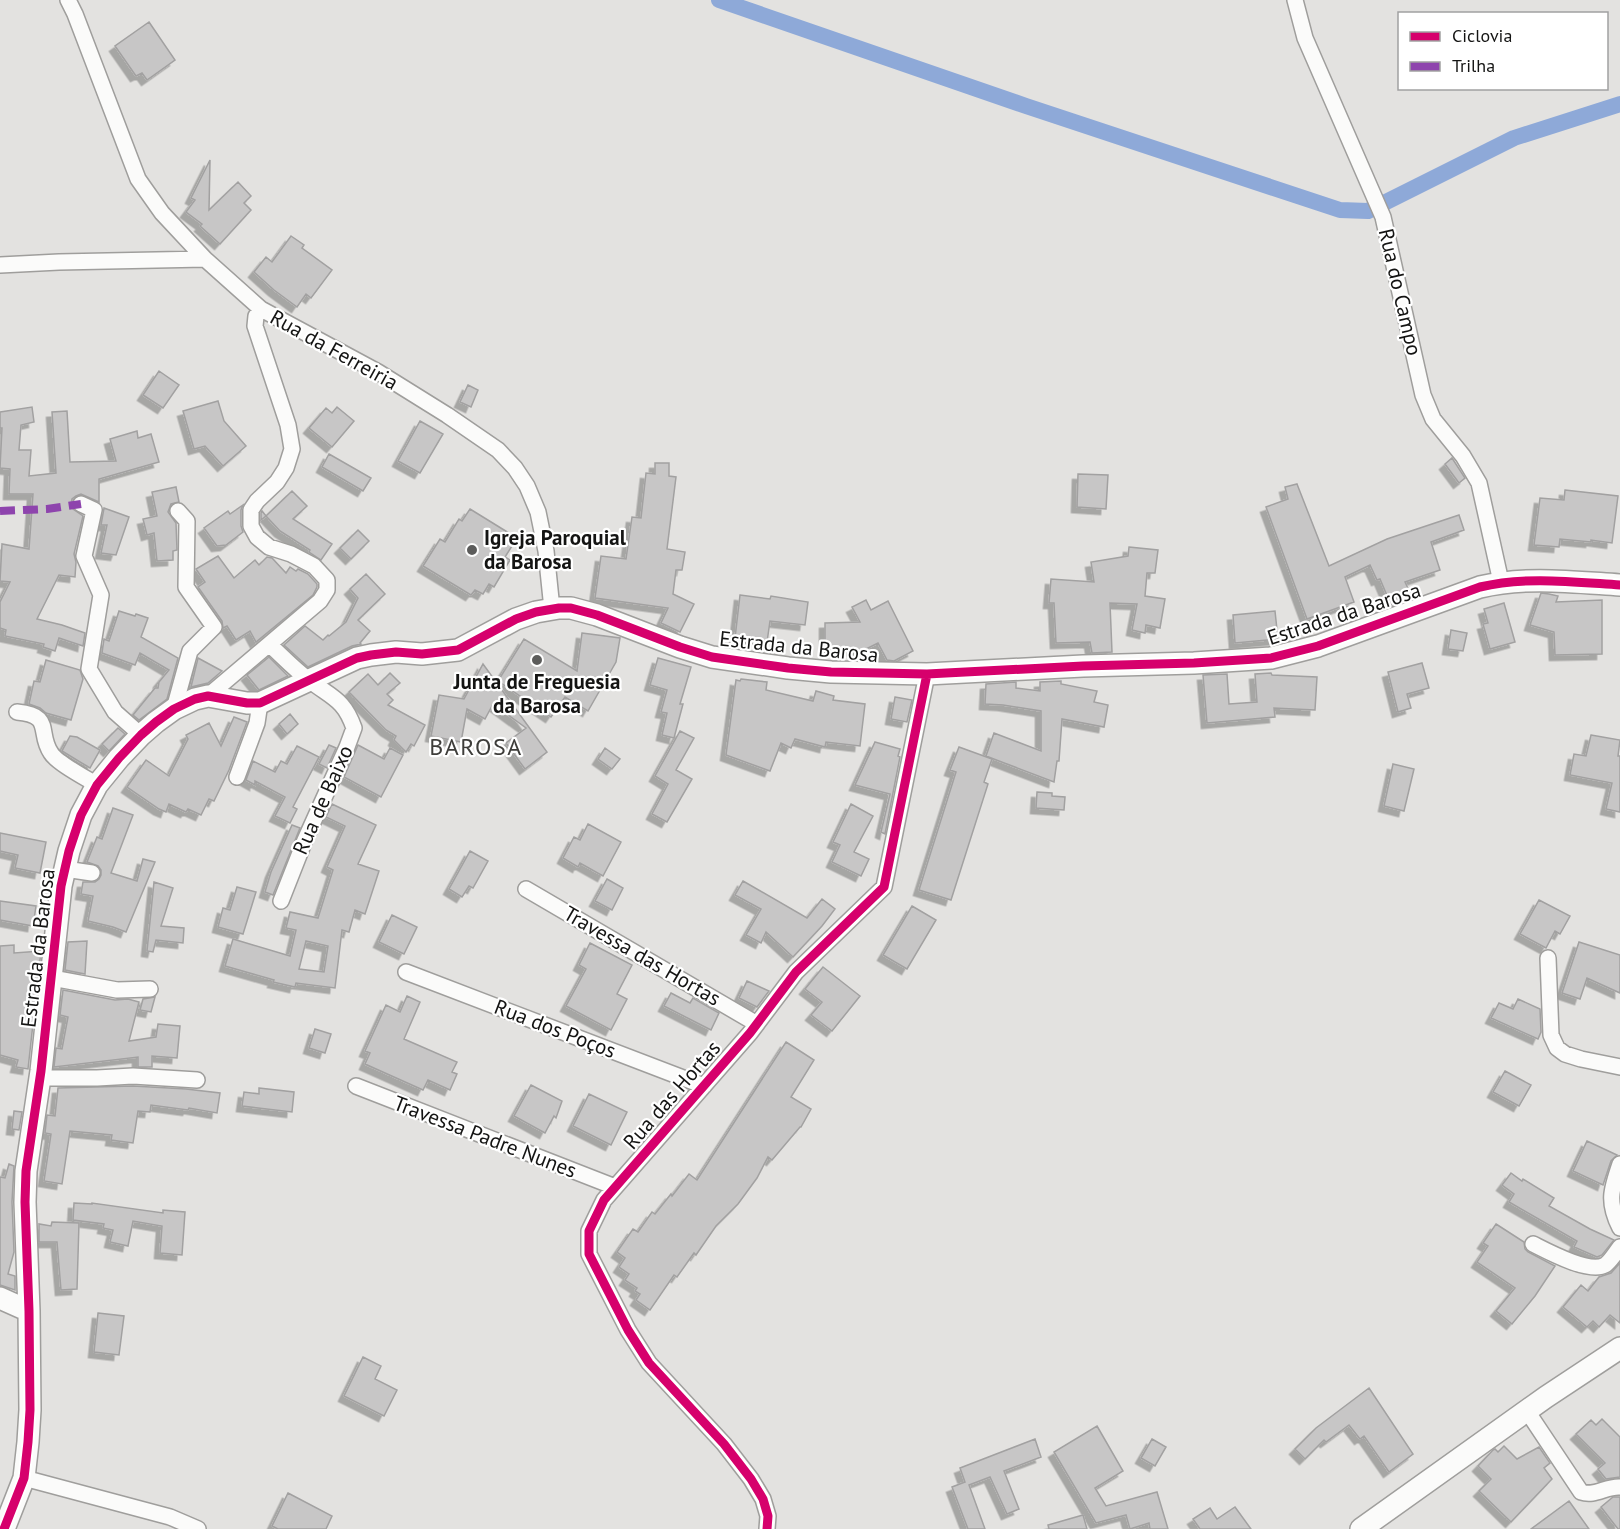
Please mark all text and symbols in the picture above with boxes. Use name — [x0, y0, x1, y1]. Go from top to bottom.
legend — [1398, 12, 1608, 90]
text: Ciclovia — [1452, 24, 1512, 47]
text: Trilha — [1452, 54, 1495, 77]
street label: Rua do Campo — [1373, 226, 1428, 358]
street label: Rua da Ferreiria — [265, 303, 403, 396]
place label: Igreja Paroquial da Barosa — [484, 524, 627, 575]
marker: Igreja Paroquial da Barosa — [465, 543, 479, 557]
street label: Estrada da Barosa — [1264, 576, 1424, 651]
street label: Estrada da Barosa — [718, 625, 880, 668]
marker: Junta de Freguesia da Barosa — [530, 653, 544, 667]
place label: Junta de Freguesia da Barosa — [453, 668, 620, 719]
district label: BAROSA — [429, 731, 523, 762]
street label: Rua de Baixo — [286, 741, 359, 859]
street label: Estrada da Barosa — [14, 867, 61, 1029]
street label: Travessa das Hortas — [559, 900, 726, 1011]
street label: Rua dos Poços — [491, 993, 620, 1064]
street label: Rua das Hortas — [617, 1035, 726, 1155]
street label: Travessa Padre Nunes — [390, 1089, 581, 1184]

